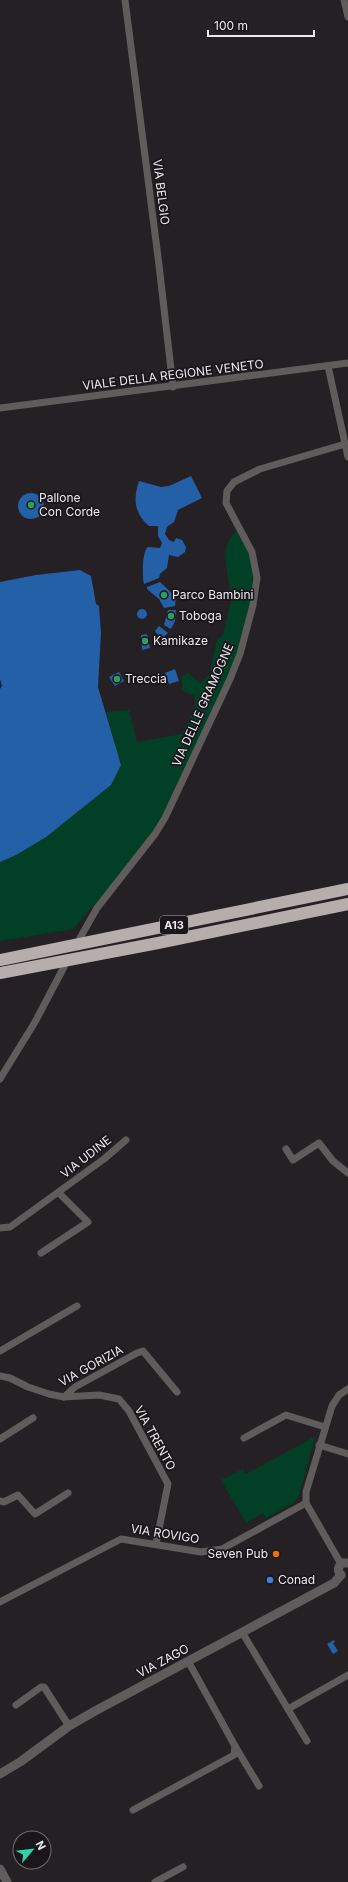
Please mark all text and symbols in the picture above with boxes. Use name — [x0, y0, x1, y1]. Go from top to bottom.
scale bar — [208, 12, 314, 38]
text: 100 m — [214, 18, 248, 33]
street label: VIA BELGIO — [150, 158, 173, 226]
street label: VIALE DELLA REGIONE VENETO — [81, 356, 264, 393]
place label: Pallone Con Corde — [39, 490, 100, 519]
marker: Pallone Con Corde — [26, 500, 36, 510]
place label: Parco Bambini — [172, 587, 254, 602]
marker: Parco Bambini — [159, 590, 169, 600]
place label: Toboga — [179, 608, 222, 623]
marker: Toboga — [166, 611, 176, 621]
place label: Kamikaze — [153, 633, 208, 648]
marker: Kamikaze — [140, 636, 150, 646]
street label: VIA DELLE GRAMOGNE — [169, 641, 237, 769]
place label: Treccia — [125, 671, 167, 686]
marker: Treccia — [112, 674, 122, 684]
road number: A13 — [160, 916, 188, 934]
street label: VIA UDINE — [57, 1132, 114, 1181]
street label: VIA GORIZIA — [56, 1342, 126, 1389]
street label: VIA TRENTO — [132, 1403, 179, 1473]
street label: VIA ROVIGO — [130, 1521, 200, 1546]
place label: Seven Pub — [207, 1546, 268, 1561]
marker: Seven Pub — [271, 1549, 281, 1559]
place label: Conad — [278, 1572, 315, 1587]
marker: Conad — [265, 1575, 275, 1585]
street label: VIA ZAGO — [134, 1641, 191, 1680]
north arrow — [12, 1830, 52, 1870]
text: N — [33, 1838, 49, 1852]

